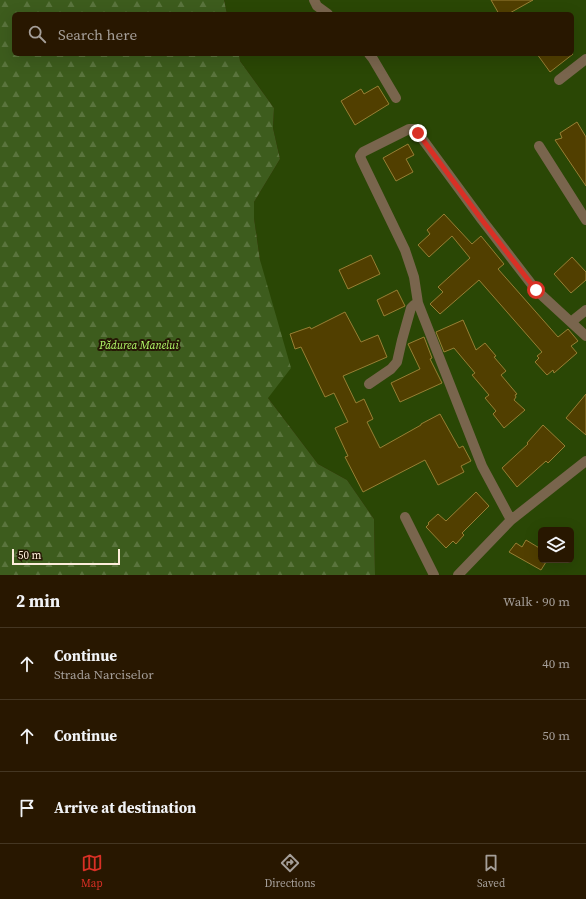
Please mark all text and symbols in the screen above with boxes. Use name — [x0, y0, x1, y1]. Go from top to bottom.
search box — [12, 12, 574, 56]
icon: search — [26, 23, 48, 45]
text: Search here — [58, 24, 137, 45]
route end — [409, 124, 427, 142]
route start — [527, 281, 545, 299]
park label: Pădurea Manelui — [98, 338, 179, 353]
map controls — [538, 527, 574, 563]
button: layers — [538, 527, 574, 563]
scale bar — [12, 547, 120, 566]
text: 50 m — [18, 548, 41, 563]
text: 2 min — [16, 589, 60, 613]
text: Walk · 90 m — [503, 593, 570, 610]
text: Continue — [54, 645, 117, 666]
icon: ahead — [16, 653, 38, 675]
text: 40 m — [542, 655, 570, 672]
text: Strada Narciselor — [54, 666, 154, 683]
icon: ahead — [16, 725, 38, 747]
text: Continue — [54, 725, 117, 746]
text: 50 m — [542, 727, 570, 744]
icon: arrive — [16, 797, 38, 819]
text: Arrive at destination — [54, 797, 196, 818]
tab: Map — [81, 852, 103, 891]
tab: Directions — [264, 852, 315, 891]
tab: Saved — [477, 852, 505, 891]

